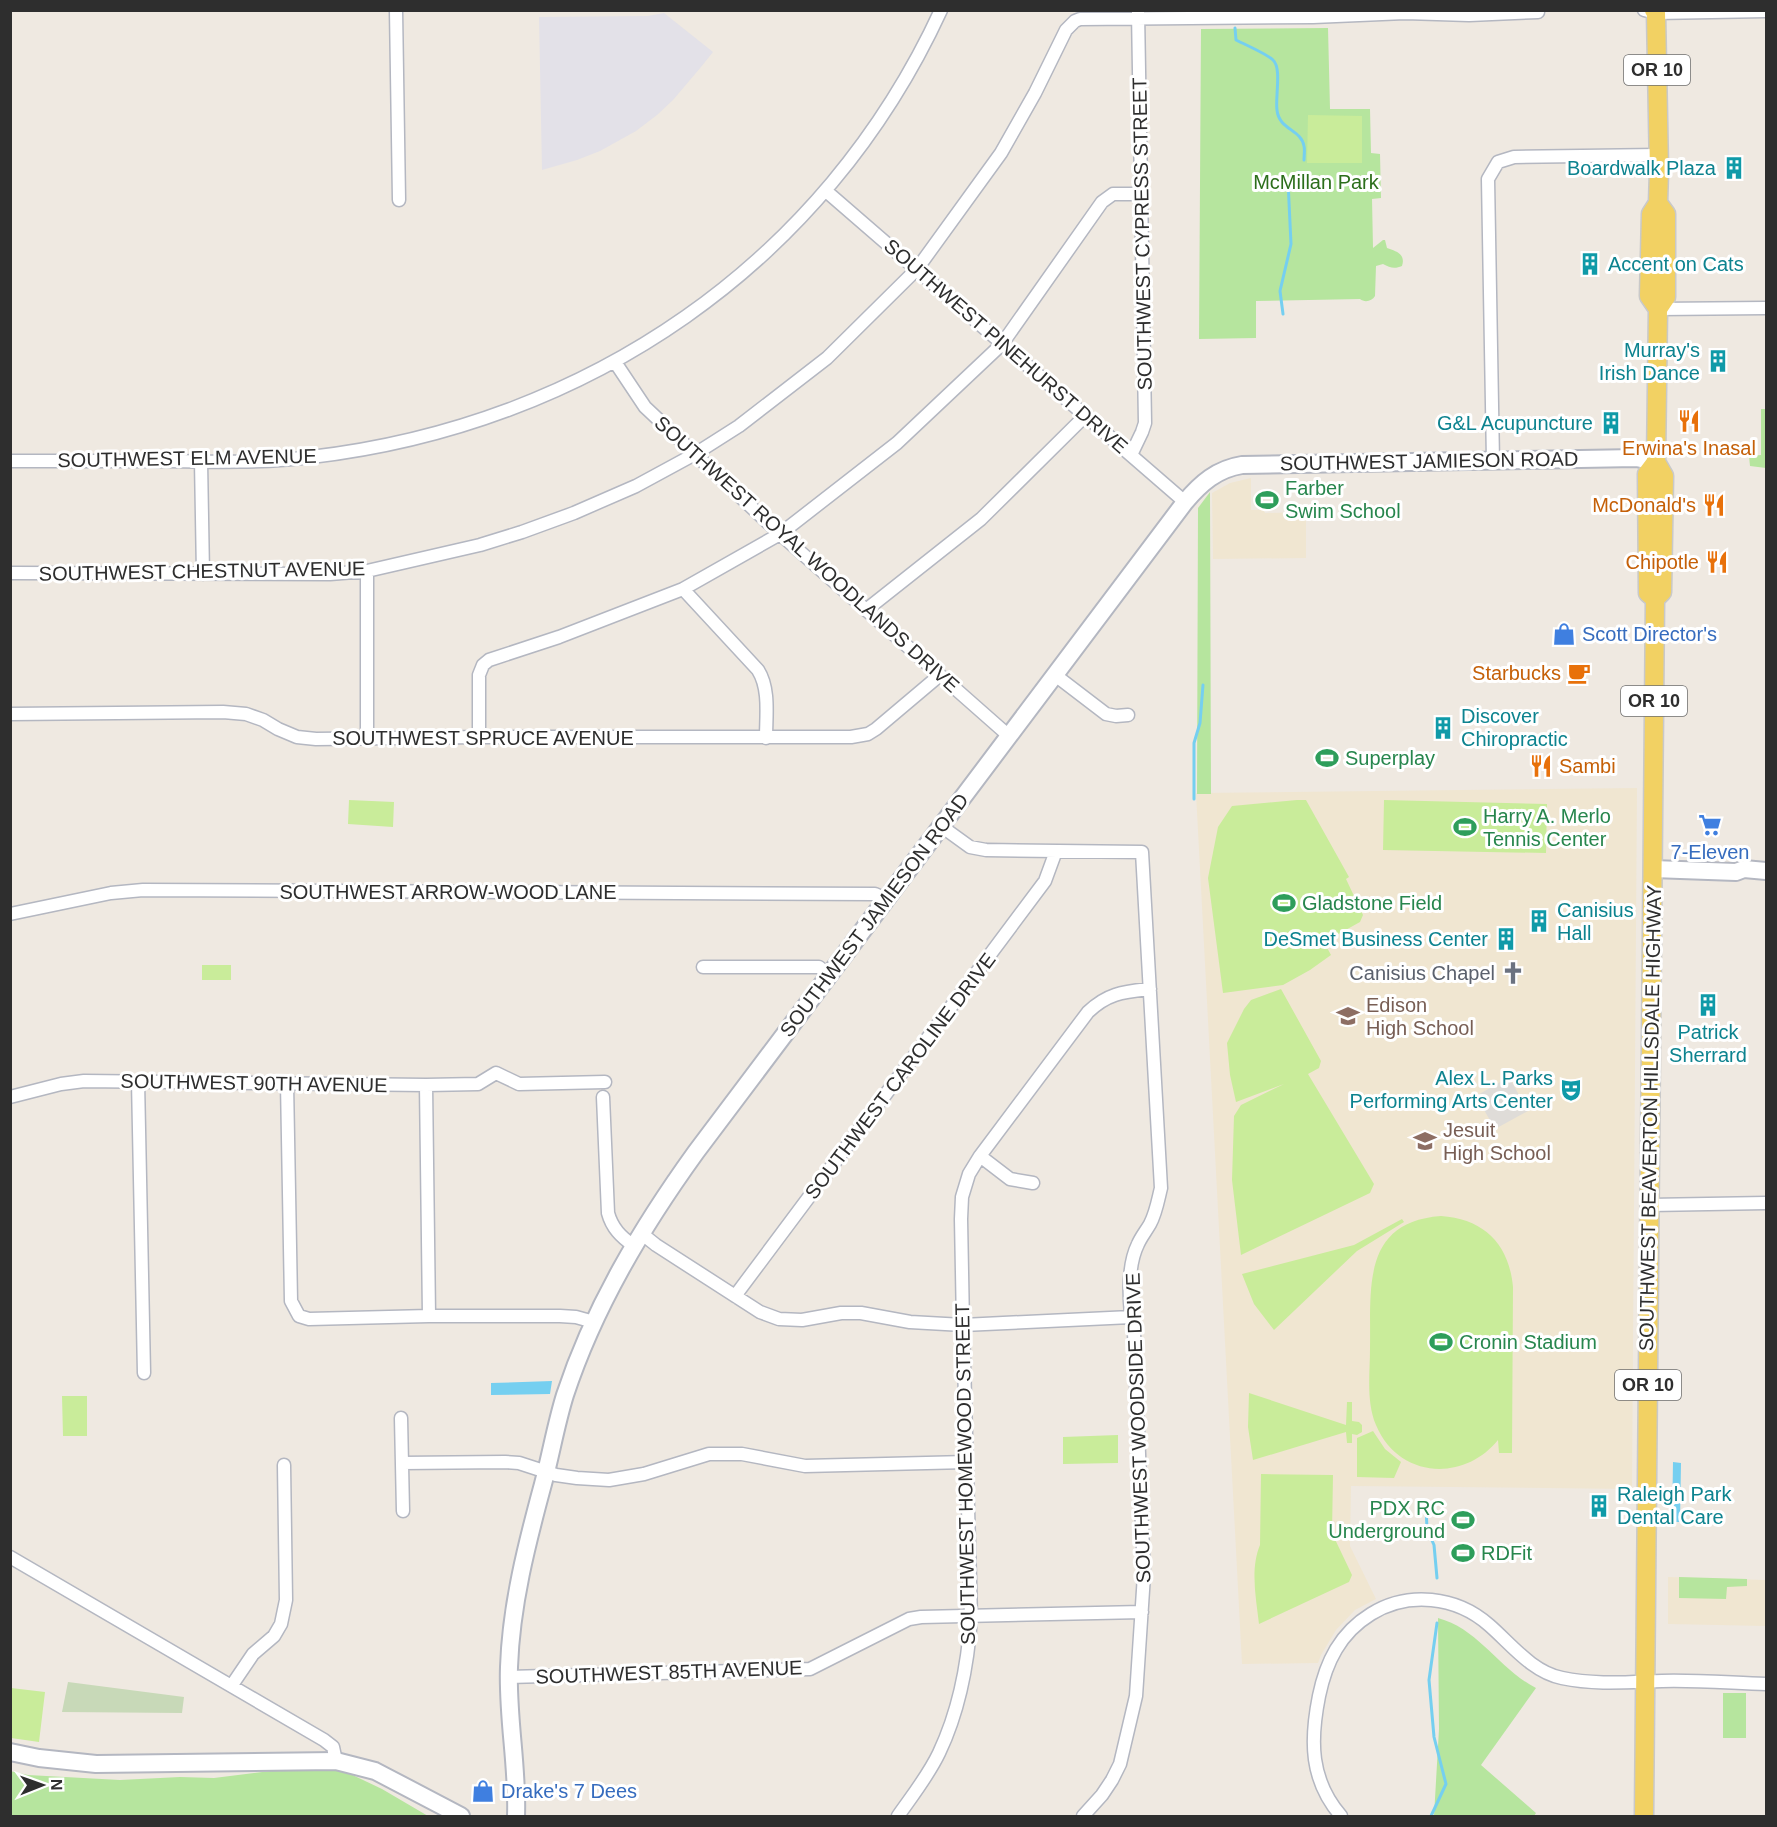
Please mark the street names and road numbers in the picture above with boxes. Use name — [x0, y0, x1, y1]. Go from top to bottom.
road number: OR 10 — [1624, 55, 1690, 85]
street label: SOUTHWEST CYPRESS STREET — [1128, 77, 1156, 391]
street label: SOUTHWEST PINEHURST DRIVE — [880, 234, 1132, 458]
street label: SOUTHWEST ROYAL WOODLANDS DRIVE — [650, 411, 964, 697]
street label: SOUTHWEST ELM AVENUE — [57, 445, 317, 471]
street label: SOUTHWEST JAMIESON ROAD — [1280, 447, 1578, 475]
street label: SOUTHWEST CHESTNUT AVENUE — [38, 557, 366, 585]
road number: OR 10 — [1621, 686, 1687, 716]
street label: SOUTHWEST SPRUCE AVENUE — [332, 727, 634, 749]
street label: SOUTHWEST JAMIESON ROAD — [775, 789, 973, 1041]
street label: SOUTHWEST ARROW-WOOD LANE — [279, 881, 617, 903]
street label: SOUTHWEST BEAVERTON HILLSDALE HIGHWAY — [1635, 885, 1665, 1351]
street label: SOUTHWEST CAROLINE DRIVE — [800, 949, 1000, 1203]
street label: SOUTHWEST 90TH AVENUE — [120, 1070, 388, 1096]
street label: SOUTHWEST WOODSIDE DRIVE — [1122, 1272, 1154, 1584]
street label: SOUTHWEST HOMEWOOD STREET — [951, 1303, 979, 1645]
road number: OR 10 — [1615, 1370, 1681, 1400]
street label: SOUTHWEST 85TH AVENUE — [535, 1656, 803, 1688]

